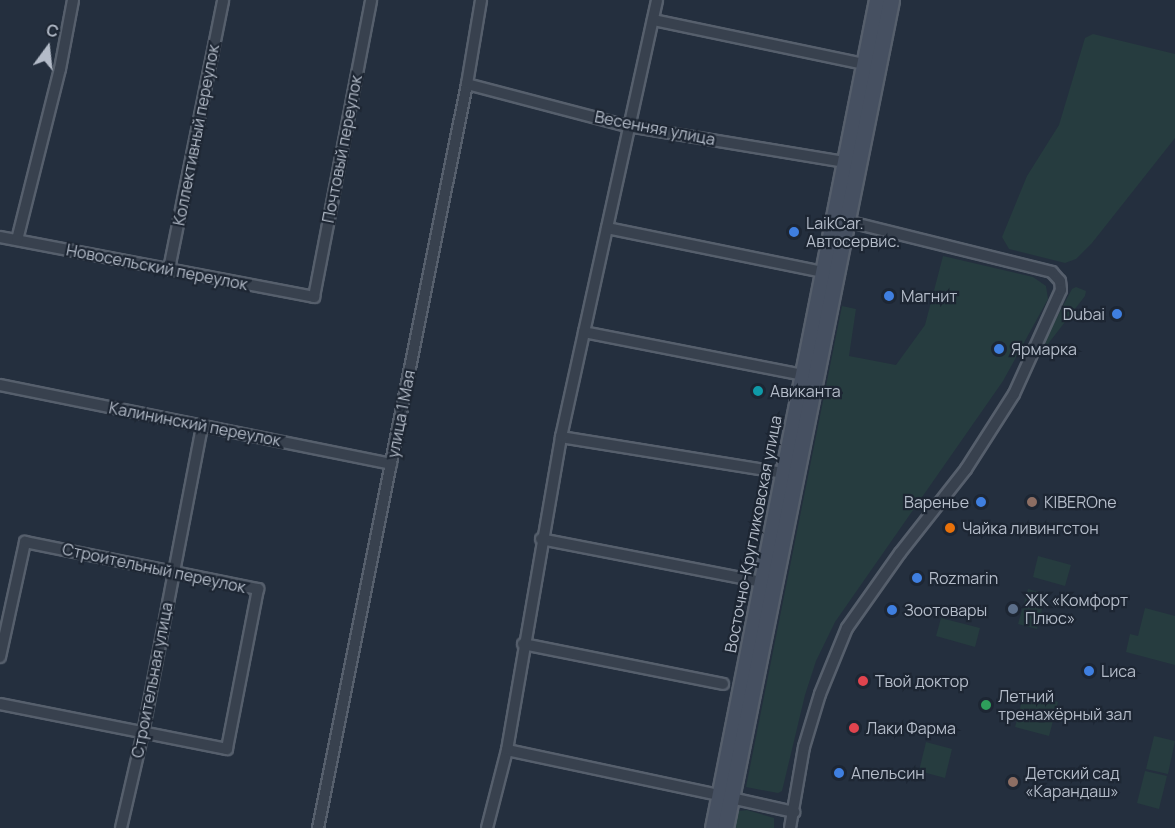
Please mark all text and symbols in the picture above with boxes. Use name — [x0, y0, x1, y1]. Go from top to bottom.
north arrow — [18, 18, 78, 78]
text: С — [44, 18, 61, 43]
street label: Коллективный переулок — [169, 43, 223, 227]
street label: Почтовый переулок — [318, 74, 366, 224]
street label: Весенняя улица — [593, 107, 717, 149]
place label: LaikCar. Автосервис. — [806, 213, 900, 251]
marker: LaikCar. Автосервис. — [787, 225, 801, 239]
street label: Новосельский переулок — [65, 240, 249, 294]
place label: Магнит — [901, 286, 957, 306]
marker: Магнит — [882, 289, 896, 303]
place label: Dubai — [1063, 304, 1105, 324]
marker: Dubai — [1110, 307, 1124, 321]
place label: Ярмарка — [1011, 339, 1077, 359]
marker: Ярмарка — [992, 342, 1006, 356]
street label: улица 1 Мая — [383, 368, 419, 460]
place label: Авиканта — [770, 381, 841, 401]
marker: Авиканта — [751, 384, 765, 398]
street label: Калининский переулок — [107, 398, 283, 450]
street label: Восточно-Кругликовская улица — [721, 414, 785, 654]
place label: Варенье — [904, 492, 969, 512]
place label: KIBEROne — [1044, 492, 1117, 512]
marker: Варенье — [974, 495, 988, 509]
marker: KIBEROne — [1025, 495, 1039, 509]
place label: Чайка ливингстон — [962, 518, 1099, 538]
marker: Чайка ливингстон — [943, 521, 957, 535]
street label: Строительный переулок — [61, 539, 247, 597]
place label: Rozmarin — [929, 568, 998, 588]
marker: Rozmarin — [910, 571, 924, 585]
place label: ЖК «Комфорт Плюс» — [1025, 590, 1128, 628]
place label: Зоотовары — [904, 600, 987, 620]
street label: Строительная улица — [127, 601, 177, 759]
marker: ЖК «Комфорт Плюс» — [1006, 602, 1020, 616]
marker: Зоотовары — [885, 603, 899, 617]
place label: Lиса — [1101, 661, 1136, 681]
marker: Lиса — [1082, 664, 1096, 678]
place label: Твой доктор — [875, 671, 969, 691]
marker: Твой доктор — [856, 674, 870, 688]
place label: Летний тренажёрный зал — [998, 686, 1132, 724]
marker: Летний тренажёрный зал — [979, 698, 993, 712]
place label: Лаки Фарма — [866, 718, 956, 738]
marker: Лаки Фарма — [847, 721, 861, 735]
place label: Апельсин — [851, 763, 925, 783]
place label: Детский сад «Карандаш» — [1025, 763, 1119, 801]
marker: Апельсин — [832, 766, 846, 780]
marker: Детский сад «Карандаш» — [1006, 775, 1020, 789]

